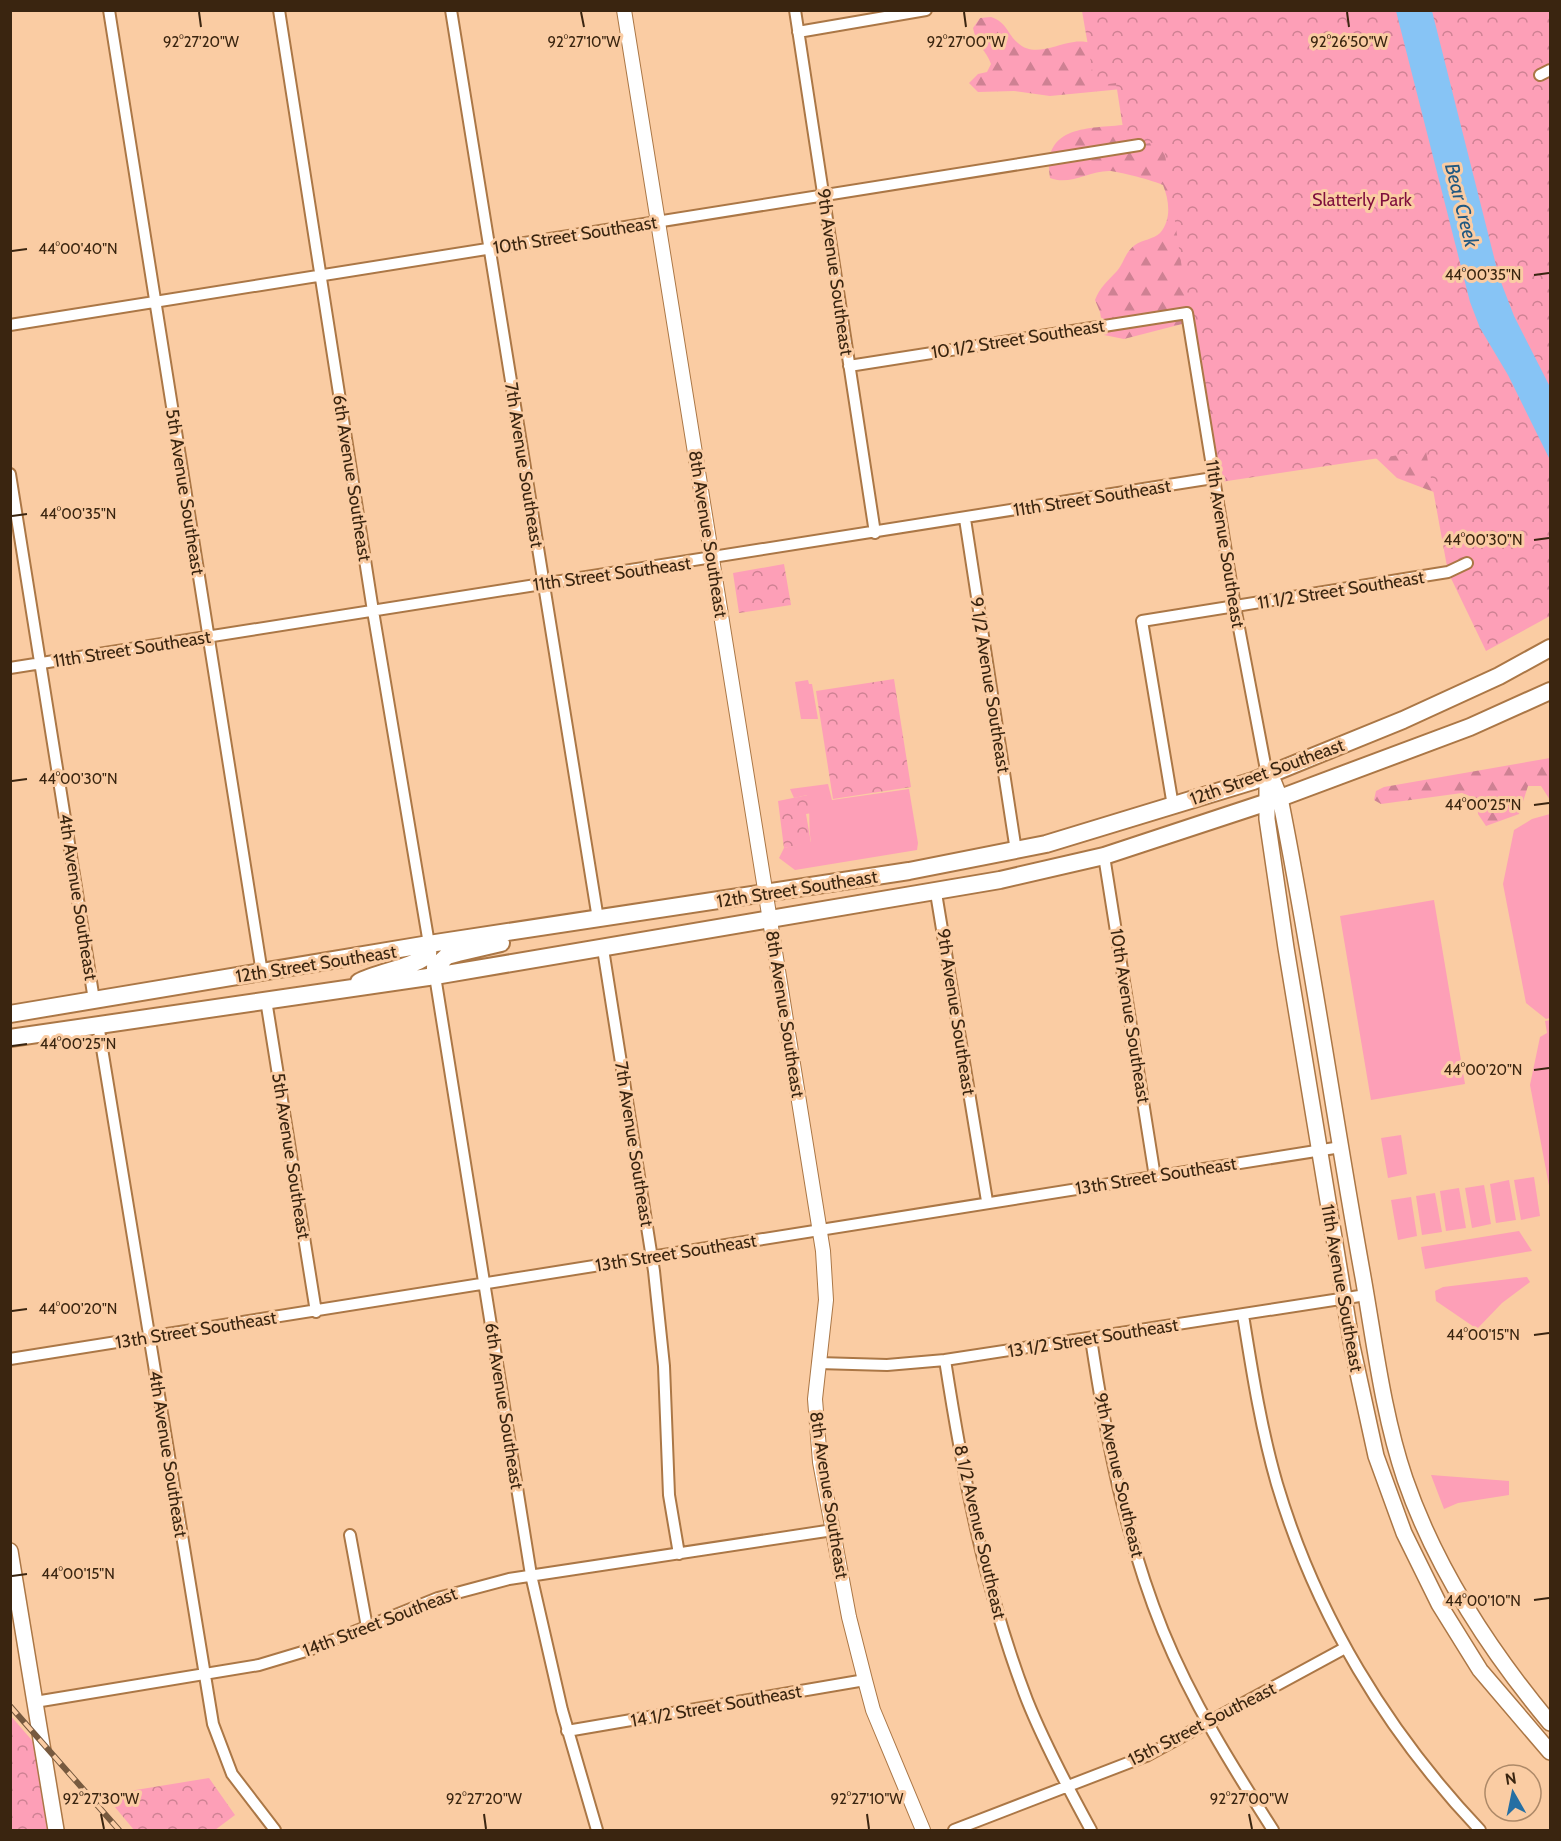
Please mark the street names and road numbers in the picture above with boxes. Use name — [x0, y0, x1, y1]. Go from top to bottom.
street label: 9th Avenue Southeast — [812, 187, 858, 357]
street label: 10th Street Southeast — [491, 211, 659, 259]
street label: 10 1/2 Street Southeast — [930, 314, 1106, 364]
street label: 7th Avenue Southeast — [500, 381, 548, 549]
street label: 6th Avenue Southeast — [328, 393, 376, 563]
street label: 5th Avenue Southeast — [161, 407, 209, 577]
street label: 8th Avenue Southeast — [684, 449, 732, 619]
street label: 11th Avenue Southeast — [1201, 458, 1249, 630]
street label: 11th Street Southeast — [1012, 475, 1172, 521]
street label: 11th Street Southeast — [532, 552, 692, 596]
street label: 11 1/2 Street Southeast — [1256, 566, 1426, 614]
street label: 9 1/2 Avenue Southeast — [965, 596, 1015, 774]
street label: 11th Street Southeast — [52, 626, 212, 672]
street label: 12th Street Southeast — [1187, 734, 1347, 810]
street label: 4th Avenue Southeast — [54, 812, 102, 982]
street label: 12th Street Southeast — [715, 865, 879, 913]
street label: 9th Avenue Southeast — [932, 927, 980, 1097]
street label: 10th Avenue Southeast — [1105, 927, 1155, 1105]
street label: 8th Avenue Southeast — [761, 929, 809, 1099]
street label: 12th Street Southeast — [234, 940, 398, 988]
street label: 7th Avenue Southeast — [610, 1060, 658, 1228]
street label: 5th Avenue Southeast — [267, 1071, 315, 1241]
street label: 13th Street Southeast — [1074, 1152, 1238, 1200]
street label: 11th Avenue Southeast — [1316, 1202, 1368, 1374]
street label: 13th Street Southeast — [594, 1229, 758, 1277]
street label: 13th Street Southeast — [114, 1306, 278, 1354]
street label: 13 1/2 Street Southeast — [1006, 1314, 1180, 1362]
street label: 6th Avenue Southeast — [480, 1321, 528, 1491]
street label: 4th Avenue Southeast — [144, 1369, 192, 1539]
street label: 9th Avenue Southeast — [1089, 1391, 1149, 1559]
street label: 8th Avenue Southeast — [805, 1410, 853, 1580]
street label: 8 1/2 Avenue Southeast — [949, 1443, 1011, 1621]
street label: 14th Street Southeast — [300, 1582, 460, 1662]
street label: 15th Street Southeast — [1124, 1677, 1280, 1771]
street label: 14 1/2 Street Southeast — [629, 1680, 803, 1732]

